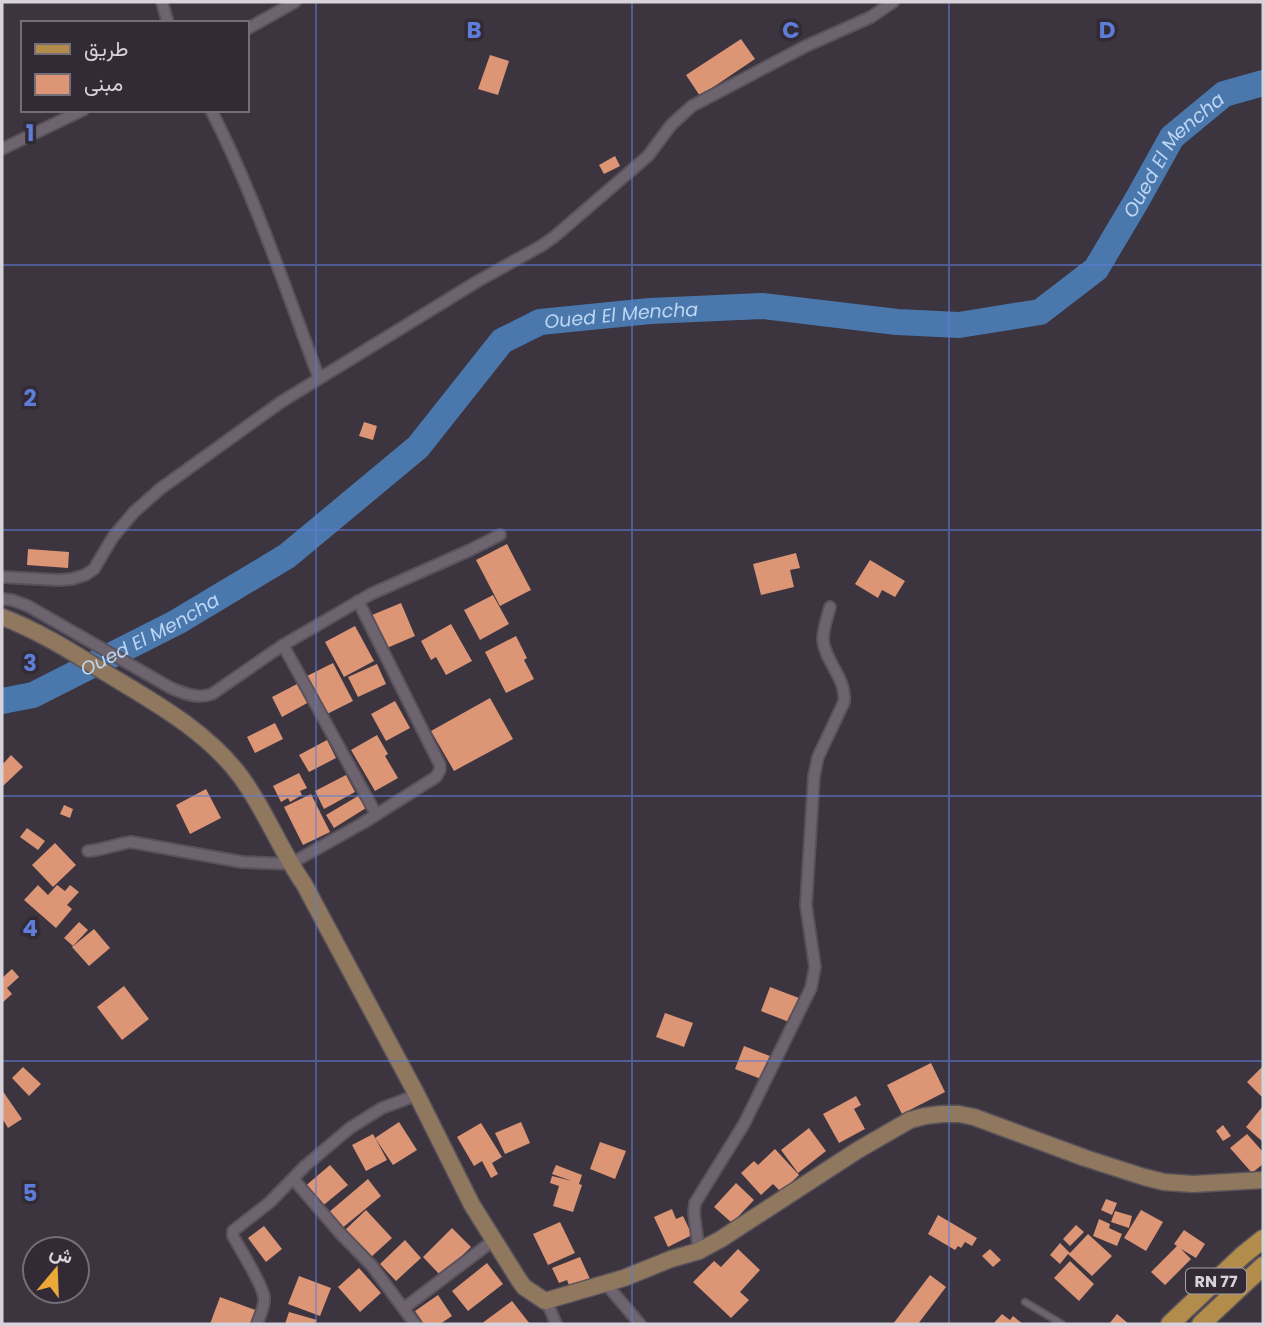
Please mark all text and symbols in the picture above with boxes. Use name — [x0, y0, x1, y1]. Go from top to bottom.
text: B — [466, 14, 482, 46]
text: C — [782, 14, 800, 46]
text: D — [1099, 14, 1115, 46]
legend — [21, 21, 248, 112]
text: طريق — [84, 34, 129, 63]
text: مبنى — [84, 69, 123, 98]
water label: Oued El Mencha — [1117, 86, 1230, 223]
text: 1 — [26, 117, 34, 149]
water label: Oued El Mencha — [543, 296, 699, 335]
text: 2 — [23, 382, 37, 414]
water label: Oued El Mencha — [75, 587, 225, 683]
text: 3 — [23, 647, 37, 679]
text: 4 — [22, 912, 38, 944]
text: 5 — [23, 1177, 37, 1209]
north arrow — [21, 1235, 91, 1305]
text: ش — [46, 1238, 77, 1271]
road number: RN 77 — [1186, 1268, 1246, 1294]

